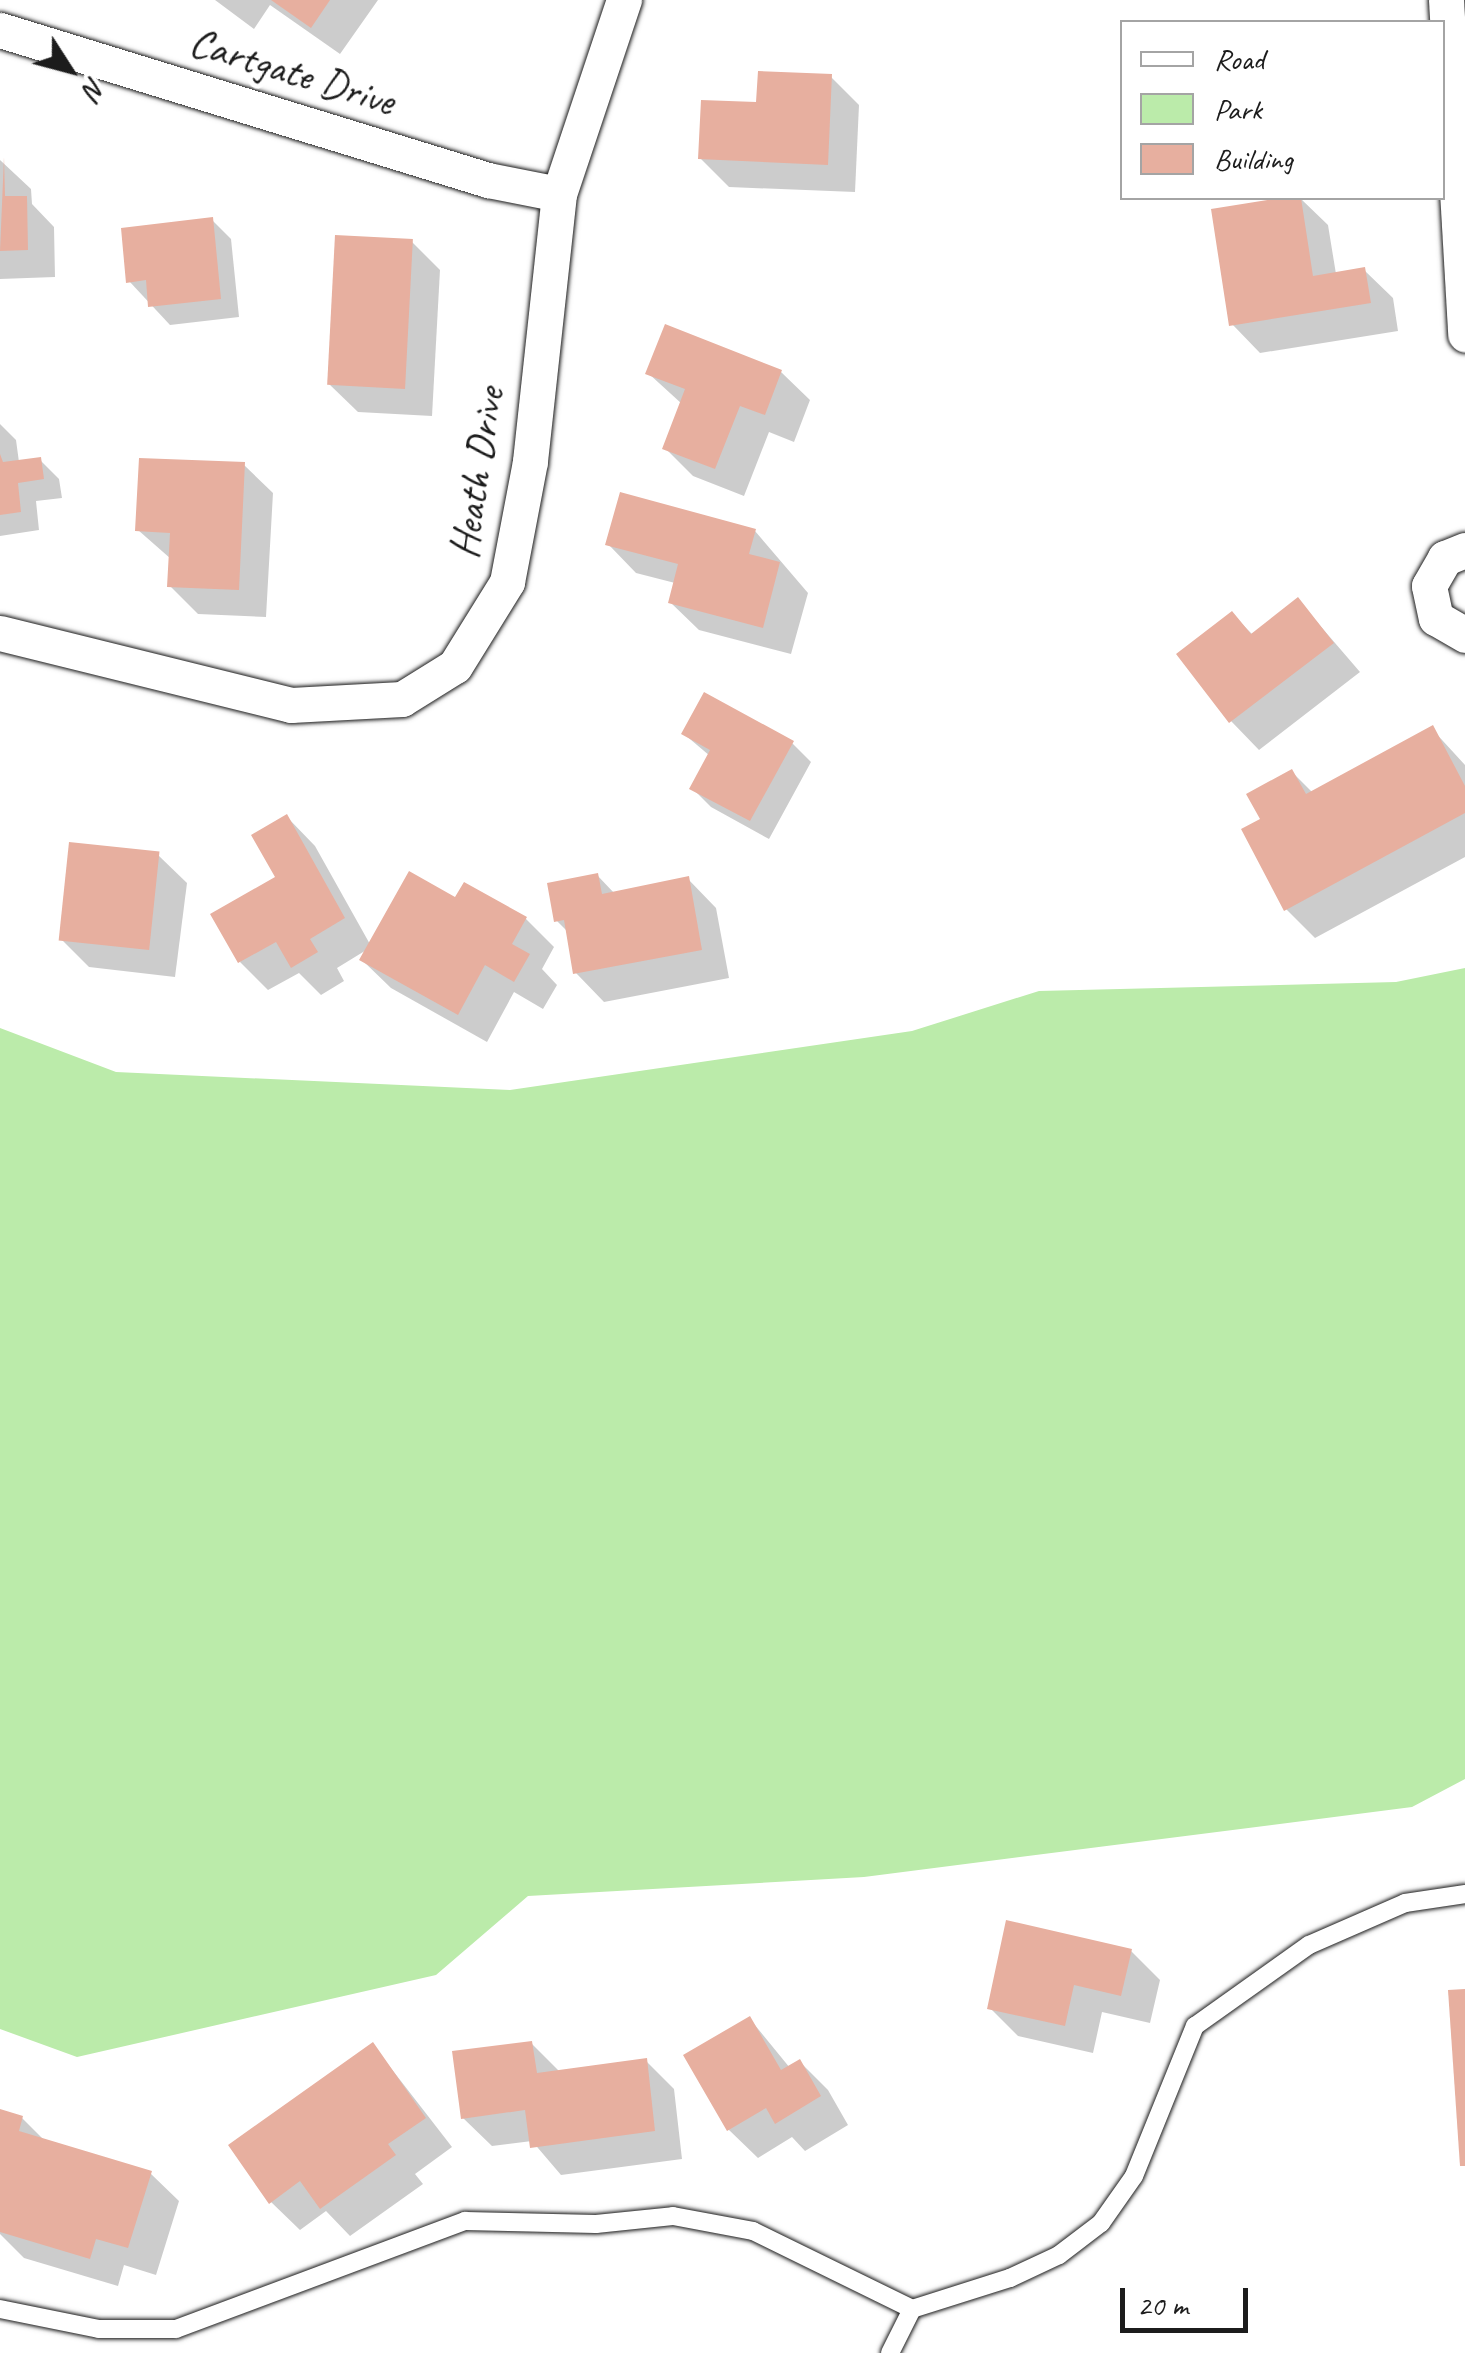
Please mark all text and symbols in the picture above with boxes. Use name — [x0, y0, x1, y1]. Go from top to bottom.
street label: Cartgate Drive — [183, 17, 401, 127]
north arrow — [20, 20, 120, 120]
legend — [1120, 20, 1445, 200]
text: Road — [1214, 40, 1264, 78]
text: N — [75, 71, 114, 105]
text: Park — [1214, 90, 1262, 128]
text: Building — [1214, 140, 1293, 178]
street label: Heath Drive — [439, 384, 515, 562]
scale bar — [1125, 2268, 1252, 2330]
text: 20 m — [1137, 2286, 1188, 2324]

